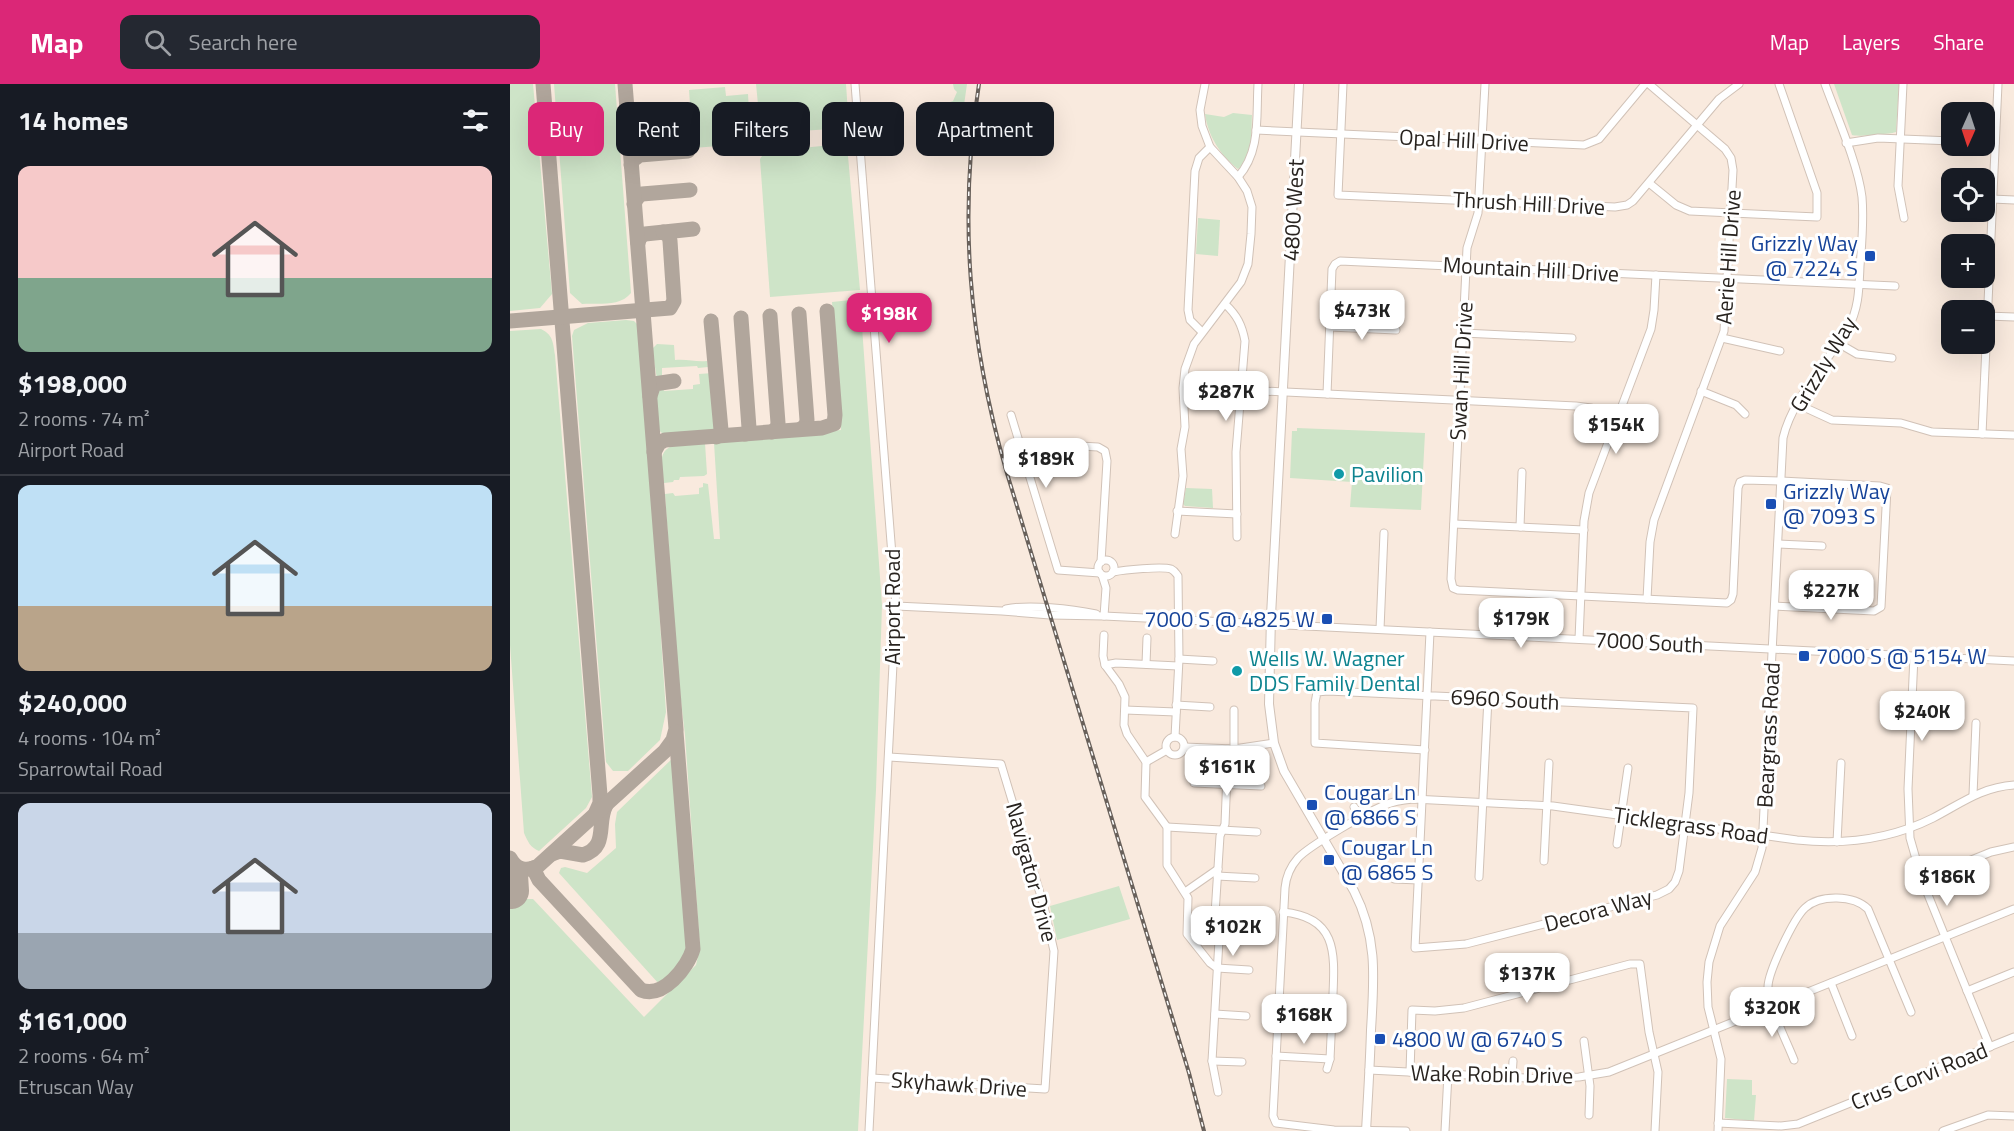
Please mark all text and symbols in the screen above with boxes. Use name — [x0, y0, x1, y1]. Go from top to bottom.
search box — [120, 15, 540, 69]
text: Map — [30, 21, 84, 64]
text: Search here — [189, 25, 298, 59]
icon: search — [141, 26, 174, 59]
text: Map — [1770, 26, 1809, 58]
text: Layers — [1842, 26, 1900, 58]
text: Share — [1933, 26, 1984, 58]
text: 14 homes — [18, 101, 128, 140]
chip: Buy — [528, 102, 604, 156]
chip: Rent — [616, 102, 700, 156]
chip: Filters — [712, 102, 810, 156]
chip: New — [822, 102, 904, 156]
chip: Apartment — [916, 102, 1054, 156]
north arrow — [1941, 102, 1995, 156]
map controls — [1941, 102, 1995, 354]
icon: filters — [459, 104, 492, 137]
street label: Opal Hill Drive — [1398, 120, 1530, 160]
street label: 4800 West — [1273, 158, 1313, 262]
button: locate — [1941, 168, 1995, 222]
street label: Thrush Hill Drive — [1452, 182, 1606, 224]
street label: Aerie Hill Drive — [1706, 188, 1750, 326]
icon: home — [201, 205, 309, 313]
place label: Grizzly Way @ 7224 S — [1751, 226, 1858, 285]
button: + — [1941, 234, 1995, 288]
street label: Mountain Hill Drive — [1442, 247, 1620, 291]
marker: Grizzly Way @ 7224 S — [1863, 249, 1877, 263]
pin: $473K — [1320, 290, 1404, 341]
pin: $198K — [847, 293, 931, 344]
text: $473K — [1334, 294, 1390, 325]
text: $198K — [861, 297, 917, 328]
button: − — [1941, 300, 1995, 354]
street label: Swan Hill Drive — [1440, 301, 1482, 441]
street label: Grizzly Way — [1781, 309, 1865, 419]
text: $198,000 — [18, 364, 127, 403]
pin: $287K — [1184, 371, 1268, 422]
text: $287K — [1198, 375, 1254, 406]
text: 2 rooms · 74 m² — [18, 403, 150, 434]
pin: $154K — [1574, 404, 1658, 455]
text: $154K — [1588, 408, 1644, 439]
text: Airport Road — [18, 434, 124, 465]
pin: $189K — [1004, 438, 1088, 489]
text: $189K — [1018, 442, 1074, 473]
place label: Pavilion — [1351, 457, 1424, 491]
marker: Pavilion — [1332, 467, 1346, 481]
place label: Grizzly Way @ 7093 S — [1783, 474, 1891, 533]
marker: Grizzly Way @ 7093 S — [1764, 497, 1778, 511]
icon: home — [201, 524, 309, 632]
street label: Airport Road — [875, 549, 909, 665]
pin: $227K — [1789, 570, 1873, 621]
text: $227K — [1803, 574, 1859, 605]
pin: $179K — [1479, 598, 1563, 649]
place label: 7000 S @ 4825 W — [1144, 602, 1315, 636]
text: $179K — [1493, 602, 1549, 633]
marker: 7000 S @ 4825 W — [1320, 612, 1334, 626]
street label: 7000 South — [1594, 622, 1704, 662]
place label: 7000 S @ 5154 W — [1816, 639, 1987, 673]
place label: Wells W. Wagner DDS Family Dental — [1249, 641, 1421, 700]
marker: 7000 S @ 5154 W — [1797, 649, 1811, 663]
street label: Beargrass Road — [1747, 661, 1789, 809]
marker: Wells W. Wagner DDS Family Dental — [1230, 664, 1244, 678]
street label: 6960 South — [1450, 679, 1560, 719]
text: $240,000 — [18, 683, 127, 722]
pin: $240K — [1880, 691, 1964, 742]
text: $240K — [1894, 695, 1950, 726]
text: 4 rooms · 104 m² — [18, 722, 161, 753]
pin: $161K — [1185, 746, 1269, 797]
text: $161K — [1199, 750, 1255, 781]
text: Sparrowtail Road — [18, 753, 162, 784]
place label: Cougar Ln @ 6866 S — [1324, 775, 1416, 834]
street label: Ticklegrass Road — [1612, 797, 1770, 853]
street label: Navigator Drive — [997, 798, 1067, 946]
marker: Cougar Ln @ 6866 S — [1305, 798, 1319, 812]
place label: Cougar Ln @ 6865 S — [1341, 830, 1433, 889]
icon: home — [201, 842, 309, 950]
marker: Cougar Ln @ 6865 S — [1322, 853, 1336, 867]
pin: $186K — [1905, 856, 1989, 907]
text: $186K — [1919, 860, 1975, 891]
street label: Decora Way — [1540, 879, 1656, 941]
pin: $102K — [1191, 906, 1275, 957]
text: $102K — [1205, 910, 1261, 941]
pin: $137K — [1485, 953, 1569, 1004]
text: $137K — [1499, 957, 1555, 988]
pin: $320K — [1730, 987, 1814, 1038]
text: $320K — [1744, 991, 1800, 1022]
pin: $168K — [1262, 994, 1346, 1045]
text: $168K — [1276, 998, 1332, 1029]
text: $161,000 — [18, 1001, 127, 1040]
place label: 4800 W @ 6740 S — [1392, 1022, 1563, 1056]
marker: 4800 W @ 6740 S — [1373, 1032, 1387, 1046]
street label: Crus Corvi Road — [1845, 1033, 1993, 1119]
text: 2 rooms · 64 m² — [18, 1040, 150, 1071]
street label: Wake Robin Drive — [1410, 1056, 1574, 1092]
street label: Skyhawk Drive — [890, 1062, 1028, 1106]
text: Etruscan Way — [18, 1071, 134, 1102]

